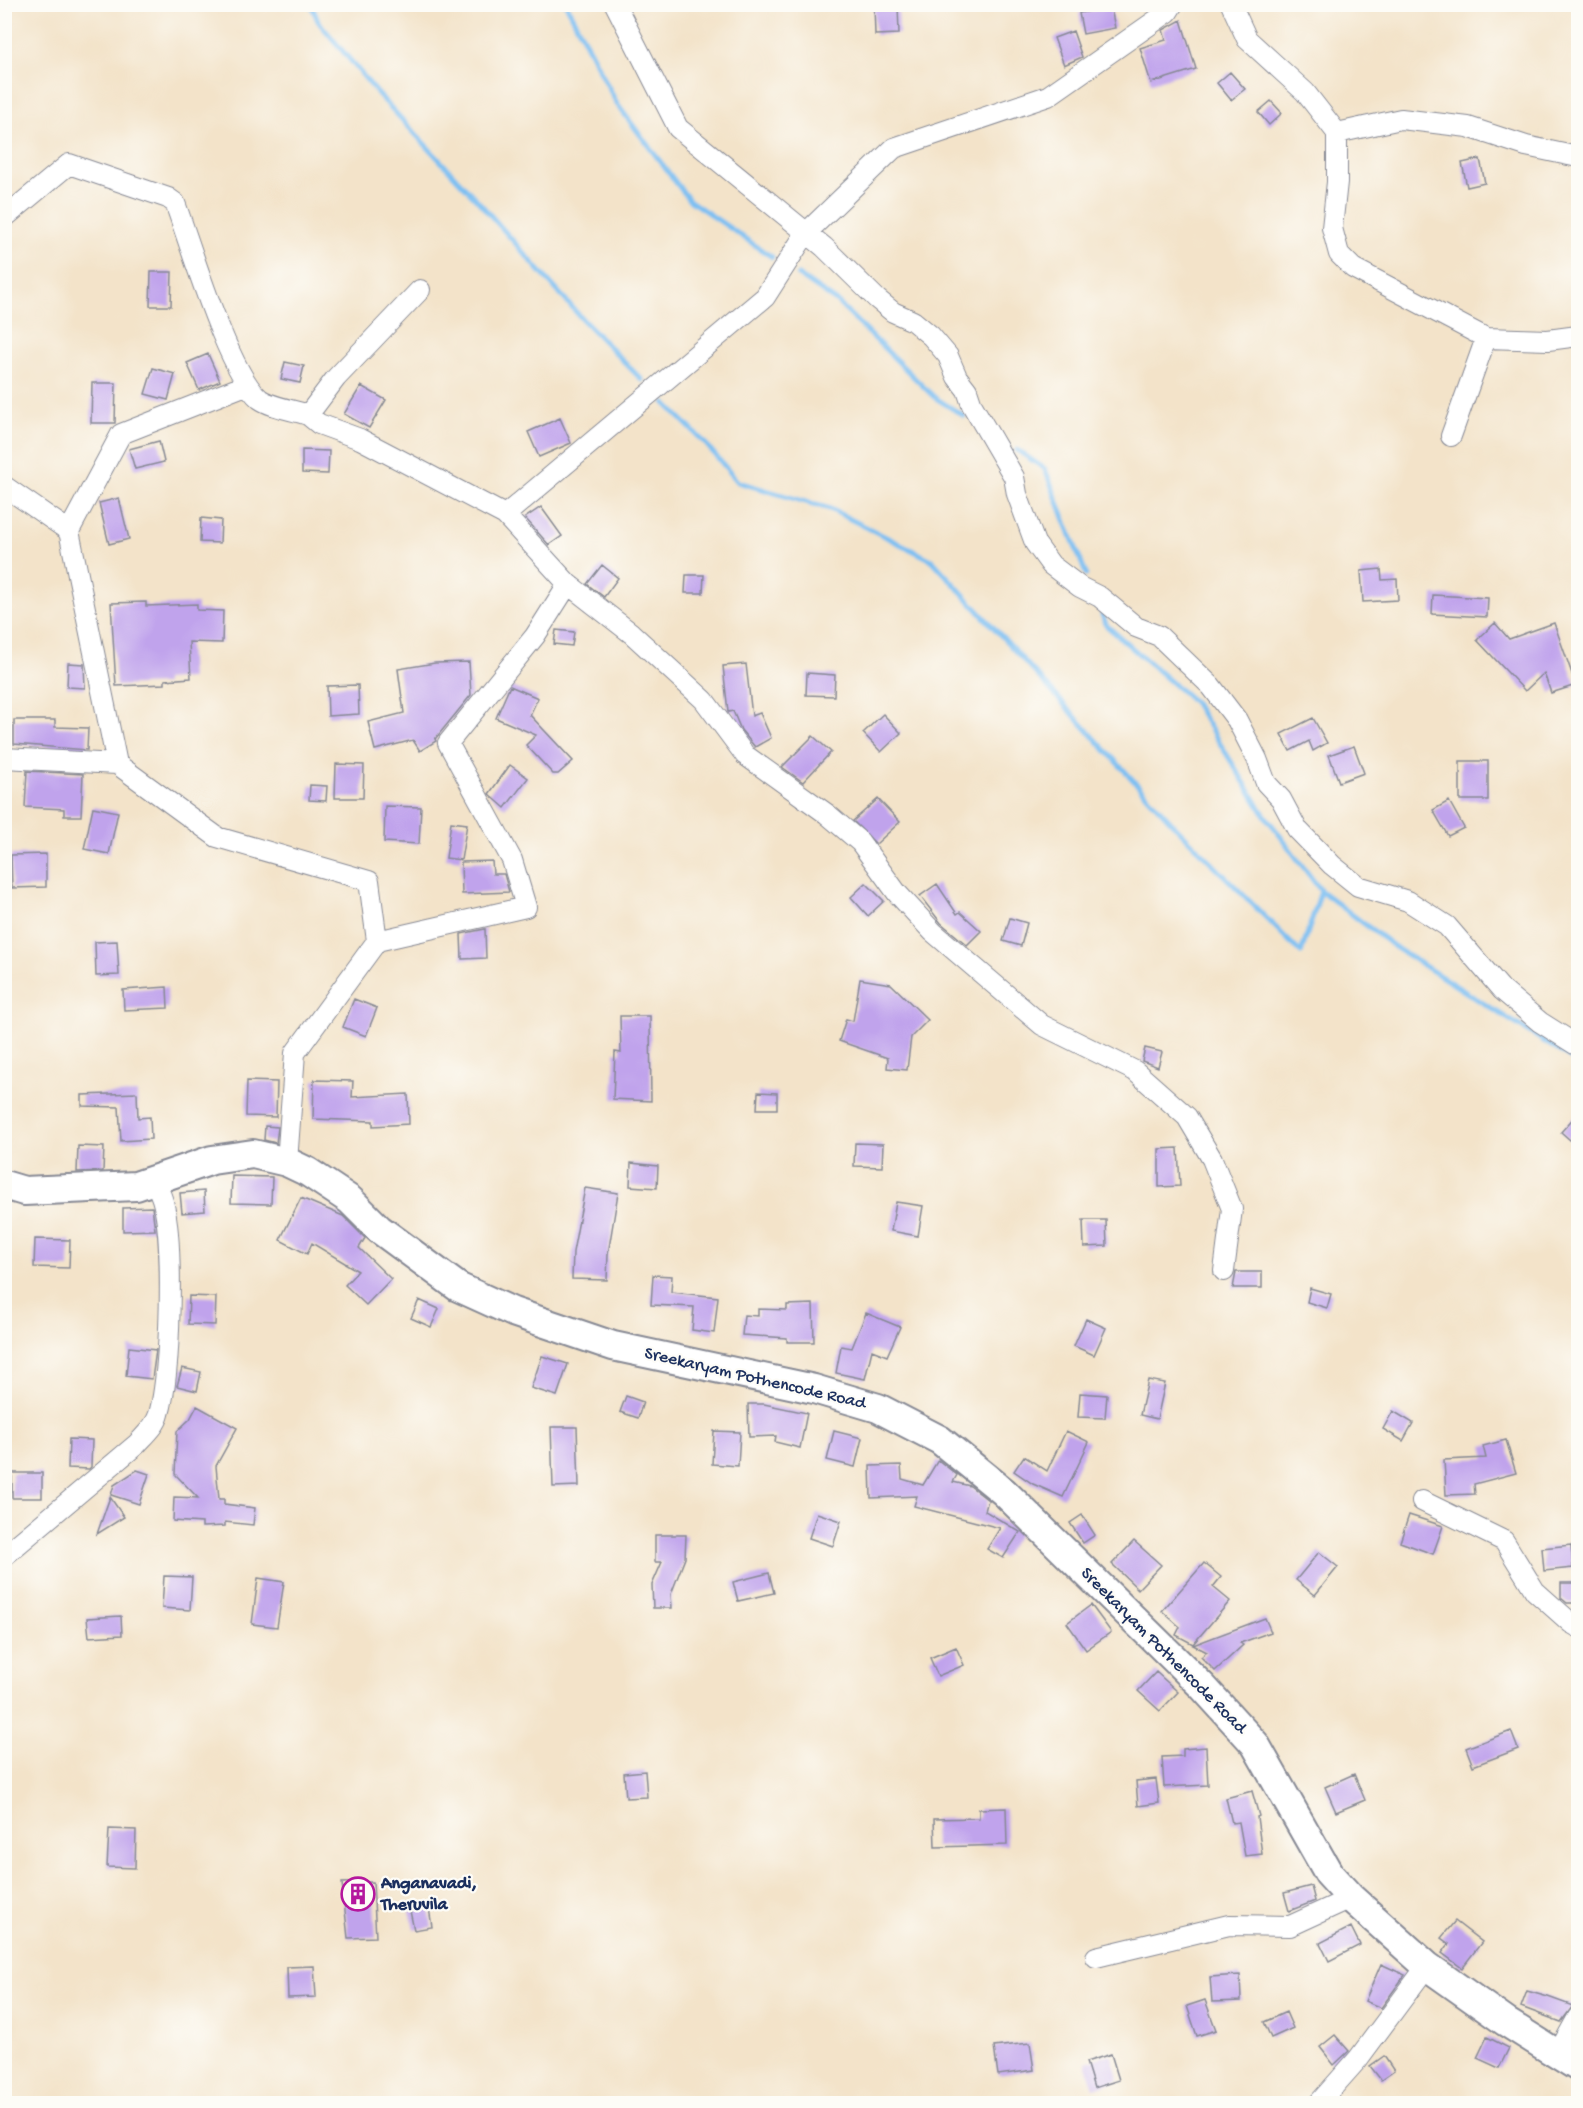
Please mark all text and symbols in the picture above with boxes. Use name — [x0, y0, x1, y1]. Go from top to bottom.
street label: Sreekaryam Pothencode Road — [642, 1343, 869, 1415]
street label: Sreekaryam Pothencode Road — [1075, 1563, 1252, 1740]
place label: Anganavadi, Theruvila — [379, 1874, 477, 1916]
building icon: Anganavadi, Theruvila — [340, 1876, 376, 1912]

